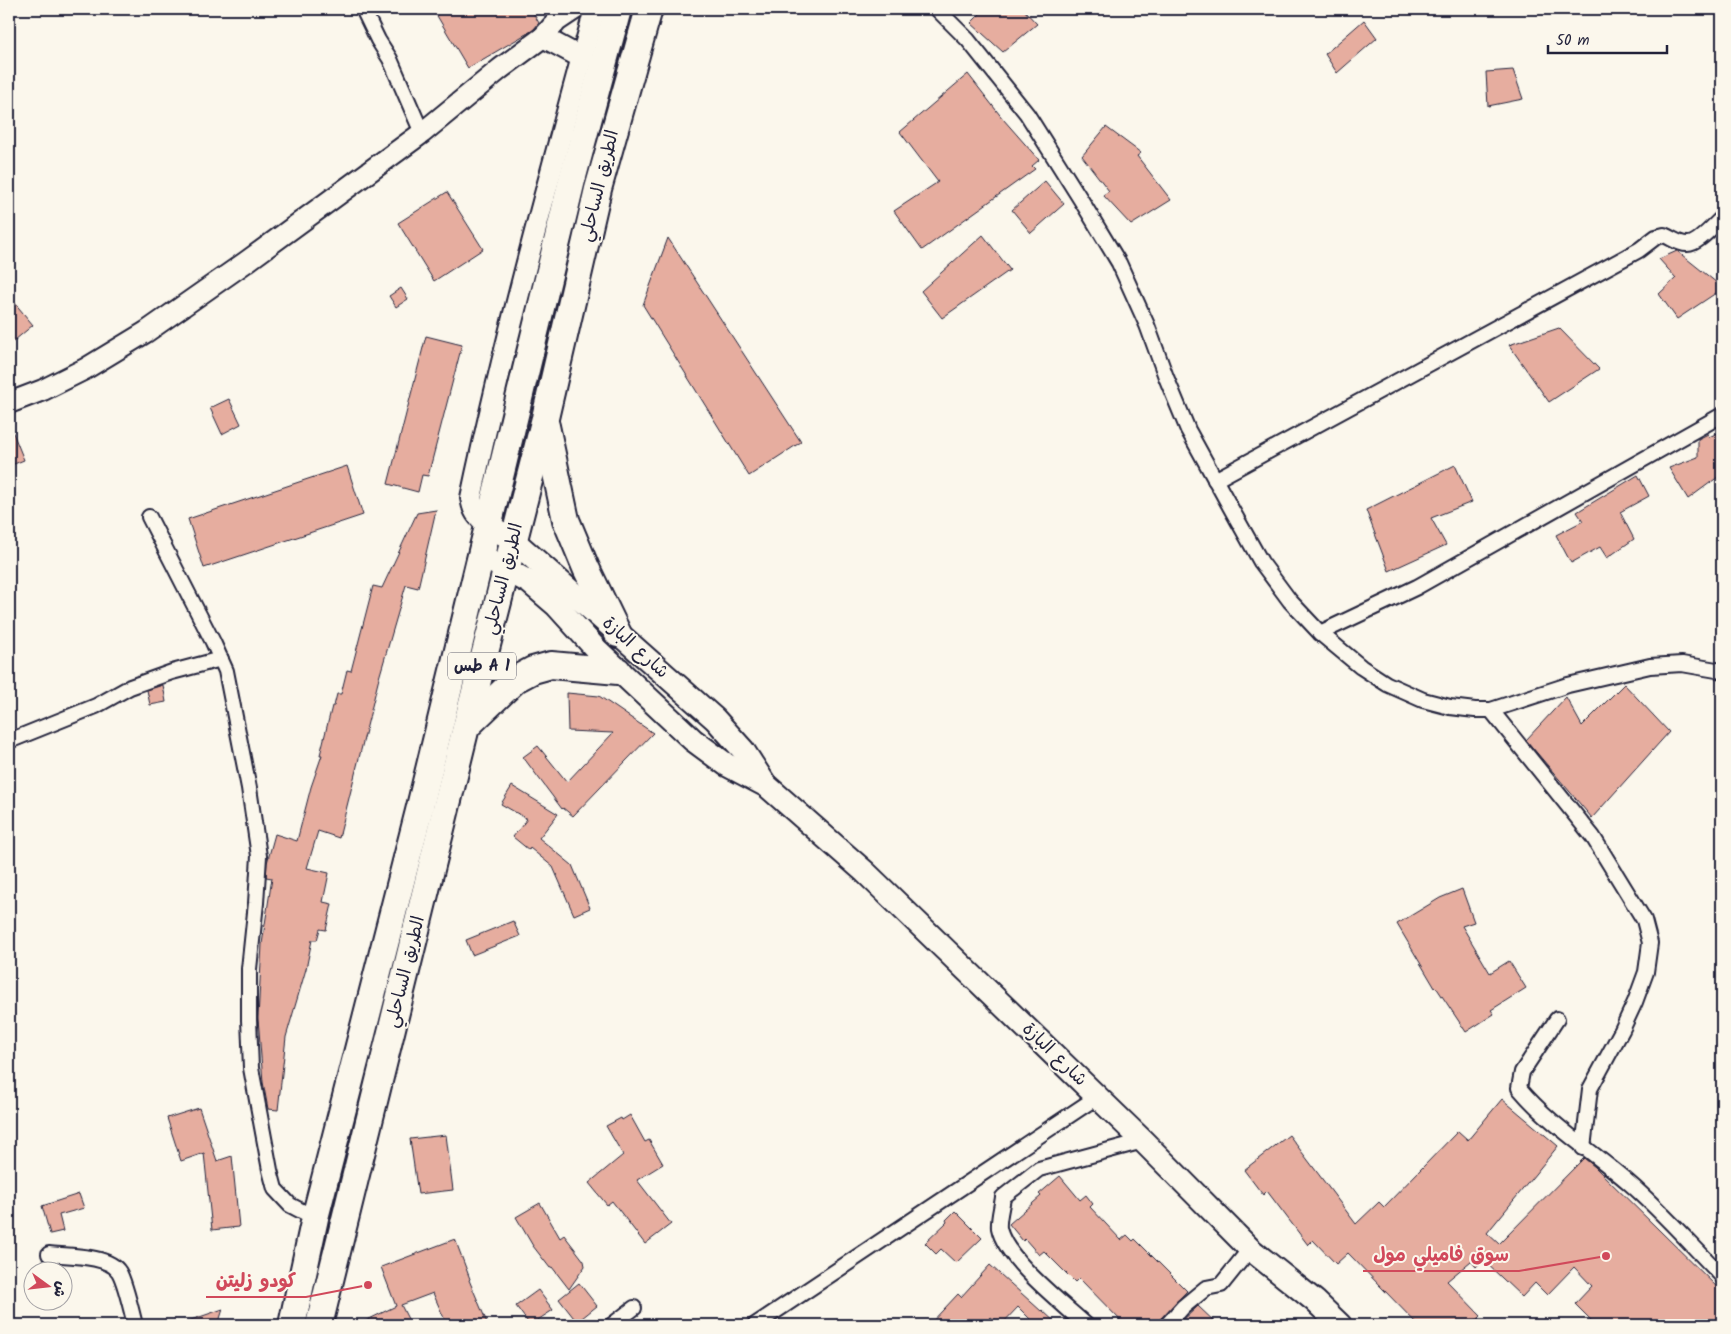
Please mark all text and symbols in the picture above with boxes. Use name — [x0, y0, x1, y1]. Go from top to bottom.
scale bar — [1548, 22, 1667, 54]
text: 50 m — [1556, 29, 1590, 53]
street label: الطريق الساحلي — [572, 127, 628, 245]
street label: الطريق الساحلي — [476, 520, 532, 638]
street label: شارع البازة — [595, 610, 675, 686]
road number: طس A 1 — [448, 652, 516, 679]
street label: الطريق الساحلي — [378, 913, 434, 1031]
street label: شارع البازة — [1014, 1016, 1094, 1094]
callout: سوق فاميلي مول — [1363, 1237, 1519, 1271]
text: سوق فاميلي مول — [1373, 1241, 1509, 1271]
north arrow — [22, 1262, 72, 1312]
callout: كودو زليتن — [206, 1263, 306, 1297]
text: كودو زليتن — [216, 1267, 296, 1297]
text: ش — [47, 1279, 72, 1299]

